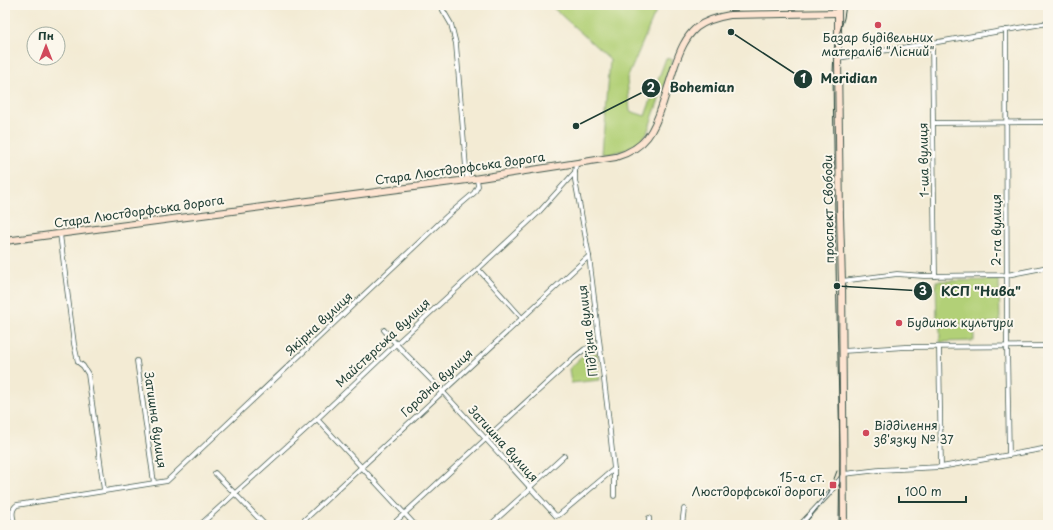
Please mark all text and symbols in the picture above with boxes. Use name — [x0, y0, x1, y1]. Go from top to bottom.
marker: Базар будівельних матералів "Лісний" — [873, 20, 883, 30]
north arrow — [26, 26, 66, 66]
text: Пн — [38, 27, 54, 44]
place label: Базар будівельних матералів "Лісний" — [822, 28, 934, 60]
callout: Meridian — [793, 66, 886, 91]
text: Meridian — [820, 68, 878, 87]
text: 1 — [800, 69, 806, 87]
callout: Bohemian — [641, 75, 742, 100]
text: Bohemian — [669, 77, 735, 96]
text: 2 — [647, 78, 656, 96]
street label: 1-ша вулиця — [913, 122, 933, 198]
street label: Стара Люстдорфська дорога — [374, 147, 546, 189]
street label: проспект Свободи — [818, 155, 838, 263]
street label: Стара Люстдорфська дорога — [53, 190, 225, 232]
street label: 2-га вулиця — [987, 194, 1005, 266]
callout: КСП "Нива" — [913, 279, 1030, 304]
text: 3 — [919, 281, 927, 299]
text: КСП "Нива" — [941, 281, 1021, 300]
street label: Підʼїзна вулиця — [572, 284, 602, 378]
street label: Якірна вулиця — [281, 287, 356, 359]
street label: Майстерська вулиця — [331, 294, 433, 391]
place label: Будинок культури — [907, 313, 1014, 331]
marker: Будинок культури — [894, 318, 904, 328]
street label: Городна вулиця — [396, 344, 476, 420]
street label: Затишна вулиця — [140, 371, 172, 469]
street label: Затишна вулиця — [465, 401, 543, 485]
place label: Відділення зв'язку № 37 — [873, 416, 954, 448]
marker: Відділення зв'язку № 37 — [861, 428, 871, 438]
place label: 15-а ст. Люстдорфської дороги — [692, 468, 825, 500]
scale bar — [899, 478, 966, 504]
marker: 15-а ст. Люстдорфської дороги — [828, 480, 838, 490]
text: 100 m — [905, 482, 942, 500]

